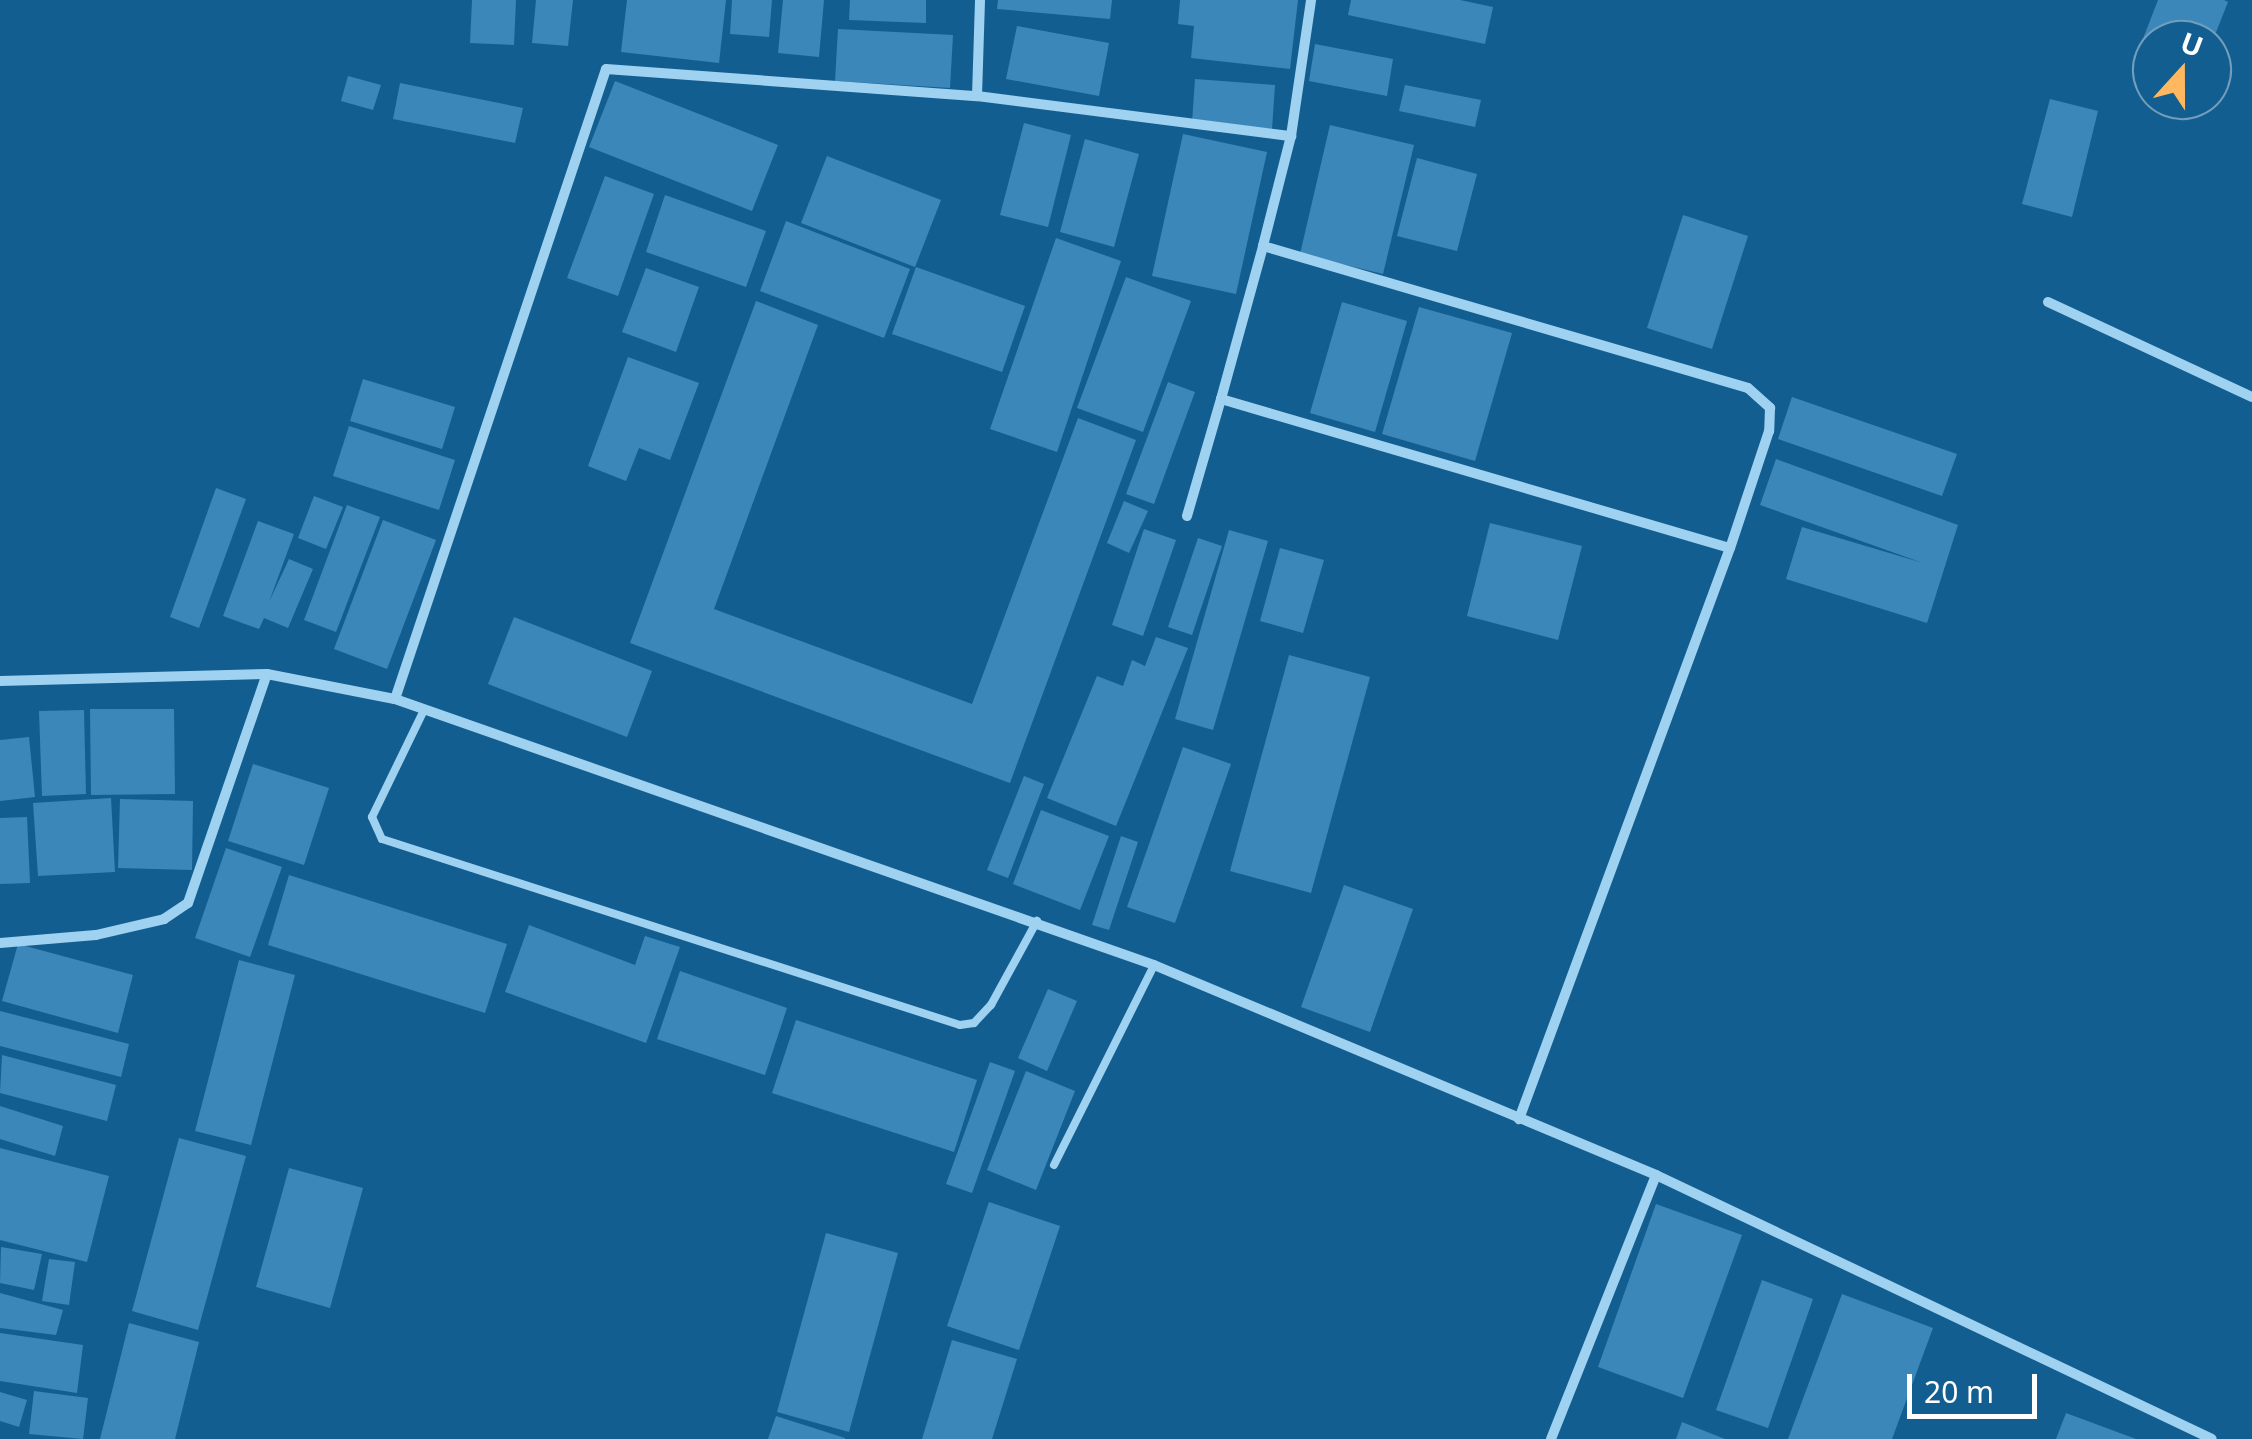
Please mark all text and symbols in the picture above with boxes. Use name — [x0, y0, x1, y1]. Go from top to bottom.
north arrow — [2132, 20, 2232, 120]
text: U — [2175, 22, 2209, 65]
scale bar — [1912, 1354, 2042, 1416]
text: 20 m — [1924, 1371, 1994, 1412]

